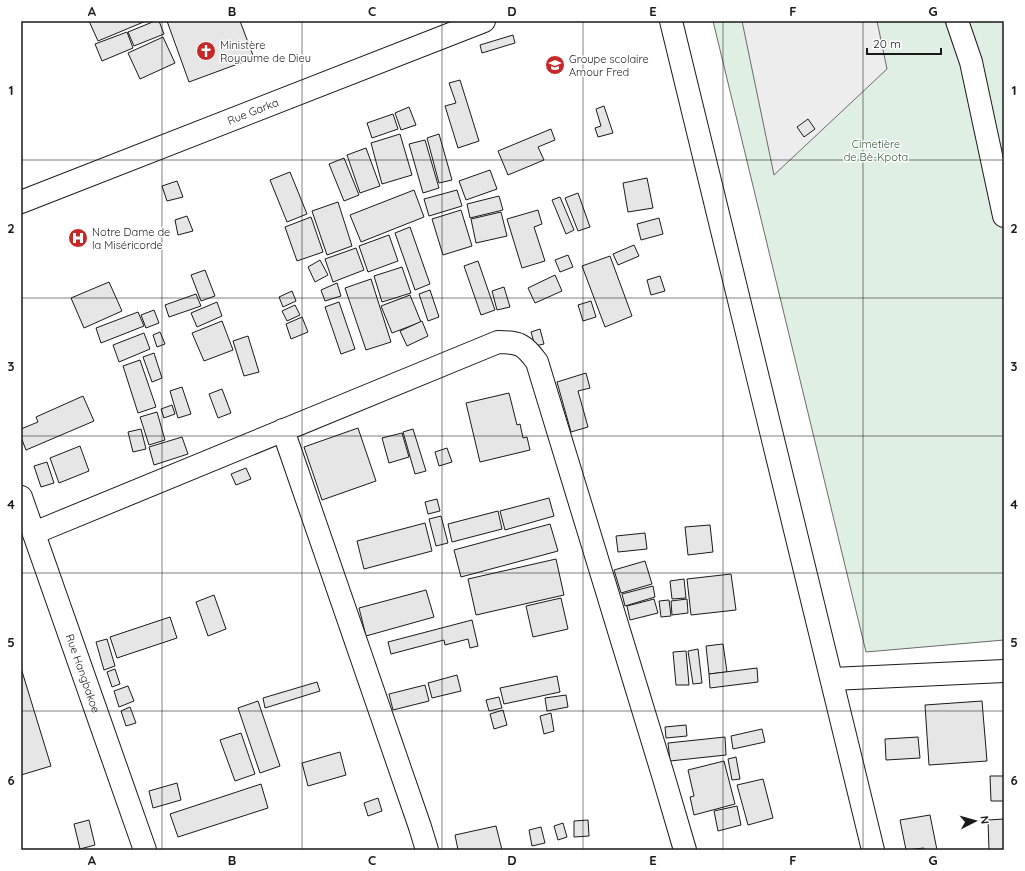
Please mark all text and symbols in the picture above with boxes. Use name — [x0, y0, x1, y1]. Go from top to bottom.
text: A — [88, 3, 97, 19]
text: B — [228, 3, 236, 19]
text: C — [368, 3, 376, 19]
text: D — [507, 3, 517, 19]
text: E — [649, 3, 657, 19]
text: F — [789, 3, 797, 19]
text: G — [928, 3, 938, 19]
scale bar — [867, 30, 941, 56]
text: 20 m — [873, 36, 901, 51]
place label: Ministère Royaume de Dieu — [220, 38, 311, 65]
church icon: Ministère Royaume de Dieu — [195, 40, 217, 62]
place label: Groupe scolaire Amour Fred — [569, 52, 649, 79]
school or university icon: Groupe scolaire Amour Fred — [544, 54, 566, 76]
text: 1 — [8, 82, 14, 98]
text: 1 — [1011, 82, 1017, 98]
street label: Rue Garka — [225, 95, 281, 128]
park label: Cimetière de Bè-Kpota — [844, 137, 908, 164]
text: 2 — [7, 220, 15, 236]
text: 2 — [1010, 220, 1018, 236]
place label: Notre Dame de la Miséricorde — [92, 225, 170, 252]
hospital icon: Notre Dame de la Miséricorde — [67, 227, 89, 249]
text: 3 — [8, 358, 15, 374]
text: 3 — [1011, 358, 1018, 374]
text: 4 — [7, 496, 15, 512]
text: 4 — [1010, 496, 1018, 512]
street label: Rue Hangbakoe — [63, 632, 103, 715]
text: 5 — [7, 634, 15, 650]
text: 5 — [1010, 634, 1018, 650]
text: 6 — [7, 772, 15, 788]
text: 6 — [1010, 772, 1018, 788]
north arrow — [955, 801, 995, 841]
text: N — [978, 815, 992, 825]
text: A — [88, 852, 97, 868]
text: B — [228, 852, 236, 868]
text: C — [368, 852, 376, 868]
text: D — [507, 852, 517, 868]
text: E — [649, 852, 657, 868]
text: F — [789, 852, 797, 868]
text: G — [928, 852, 938, 868]

